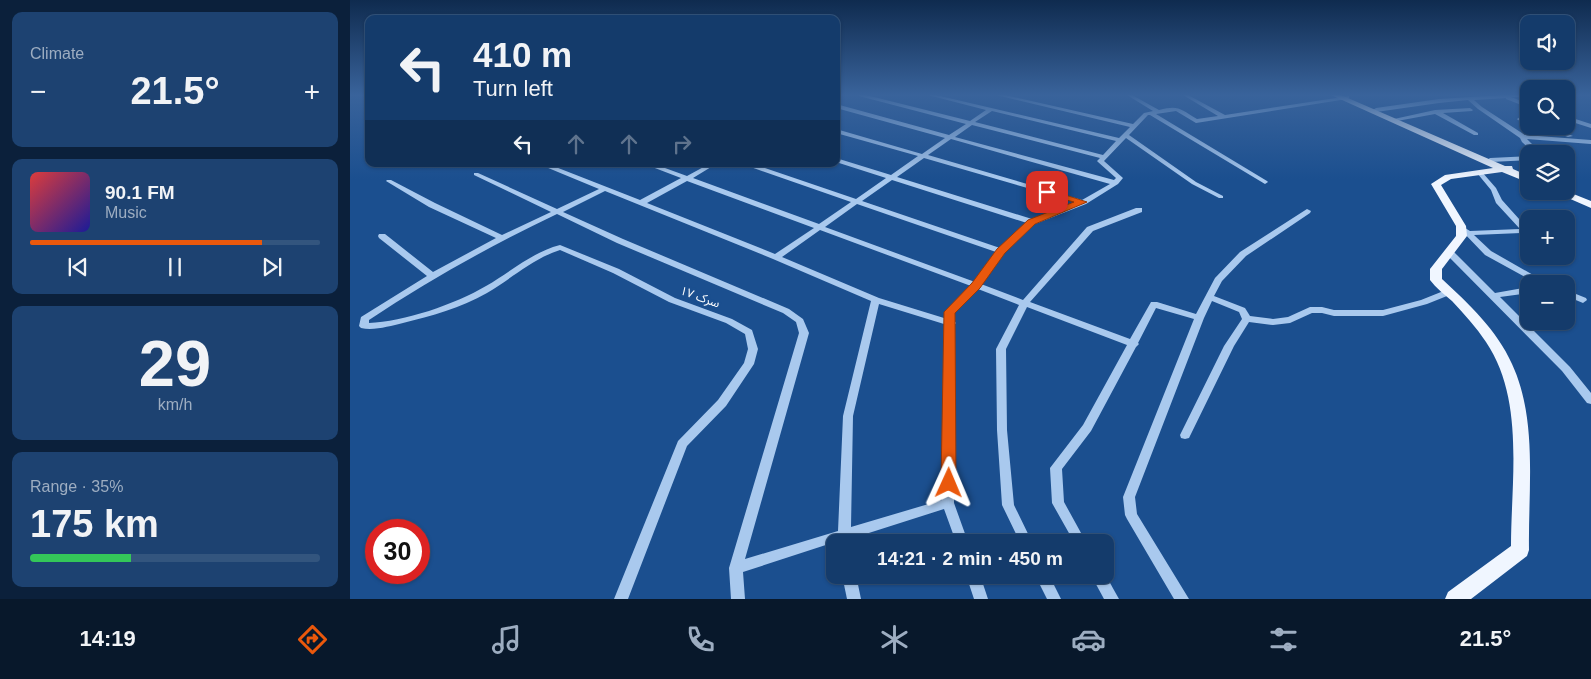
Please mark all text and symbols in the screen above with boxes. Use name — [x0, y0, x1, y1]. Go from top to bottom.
map controls — [1520, 15, 1575, 330]
button: sound — [1520, 15, 1575, 70]
icon: left — [390, 35, 455, 100]
text: 410 m — [473, 35, 572, 74]
text: Climate — [30, 45, 84, 62]
text: 21.5° — [130, 70, 220, 112]
text: − — [30, 76, 46, 107]
text: + — [304, 76, 320, 107]
text: Turn left — [473, 76, 553, 101]
button: search — [1520, 80, 1575, 135]
icon: left — [509, 130, 537, 158]
icon: ahead — [562, 130, 590, 158]
icon: ahead — [615, 130, 643, 158]
icon: right — [668, 130, 696, 158]
button: layers — [1520, 145, 1575, 200]
pin — [1026, 171, 1068, 213]
icon: arrive — [1033, 178, 1061, 206]
text: 90.1 FM — [105, 182, 175, 203]
text: Music — [105, 204, 147, 221]
button: + — [1520, 210, 1575, 265]
icon: previous — [64, 253, 92, 281]
icon: pause — [161, 253, 189, 281]
icon: next — [258, 253, 286, 281]
button: − — [1520, 275, 1575, 330]
street label: سرک ۱۷ — [678, 283, 722, 311]
text: 29 — [139, 327, 211, 400]
text: km/h — [158, 396, 192, 413]
position arrow — [922, 456, 974, 508]
text: Range · 35% — [30, 478, 123, 495]
text: 175 km — [30, 503, 159, 545]
speed limit sign: 30 — [365, 519, 430, 584]
text: 14:21 · 2 min · 450 m — [877, 548, 1063, 569]
icon: directions — [295, 622, 330, 657]
icon: music — [489, 622, 524, 657]
icon: phone — [683, 622, 718, 657]
icon: climate — [877, 622, 912, 657]
icon: car — [1071, 622, 1106, 657]
icon: filters — [1266, 622, 1301, 657]
text: 14:19 — [80, 626, 136, 651]
text: 21.5° — [1460, 626, 1511, 651]

